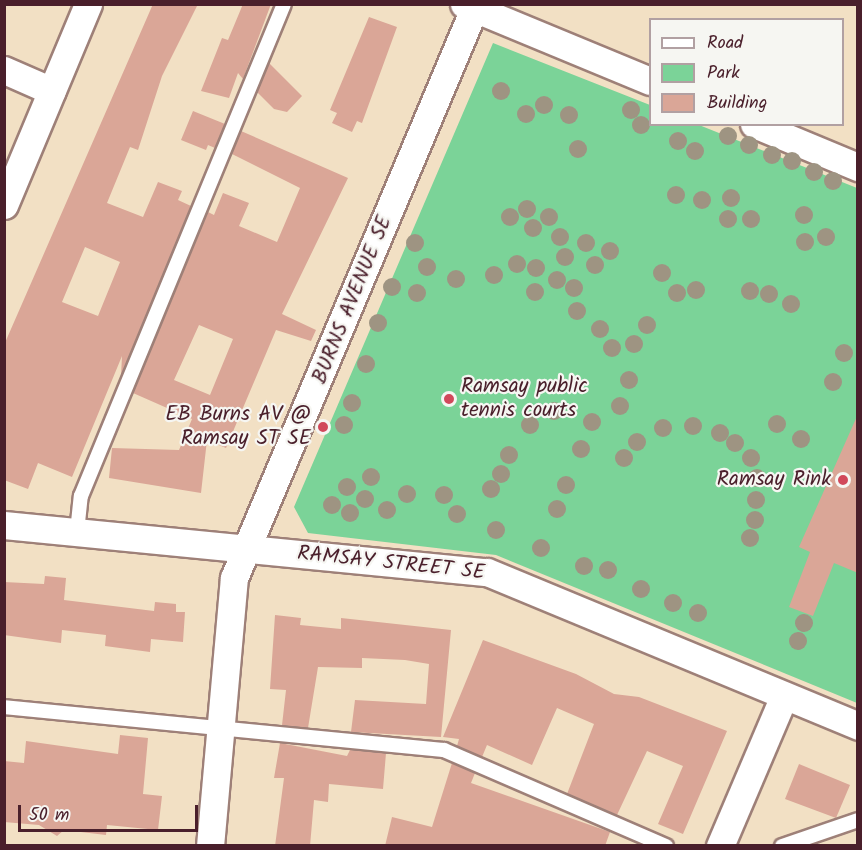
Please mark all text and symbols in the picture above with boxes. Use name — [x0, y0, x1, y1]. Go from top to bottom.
legend — [649, 18, 844, 126]
text: Road — [707, 29, 743, 58]
text: Park — [707, 59, 740, 88]
text: Building — [707, 89, 767, 118]
street label: BURNS AVENUE SE — [308, 212, 398, 388]
place label: Ramsay public tennis courts — [461, 374, 588, 424]
marker: Ramsay public tennis courts — [442, 392, 456, 406]
place label: EB Burns AV @ Ramsay ST SE — [165, 402, 311, 452]
marker: EB Burns AV @ Ramsay ST SE — [316, 420, 330, 434]
place label: Ramsay Rink — [717, 467, 831, 493]
marker: Ramsay Rink — [836, 473, 850, 487]
street label: RAMSAY STREET SE — [296, 542, 486, 586]
scale bar — [21, 793, 201, 831]
text: 50 m — [29, 801, 69, 830]

